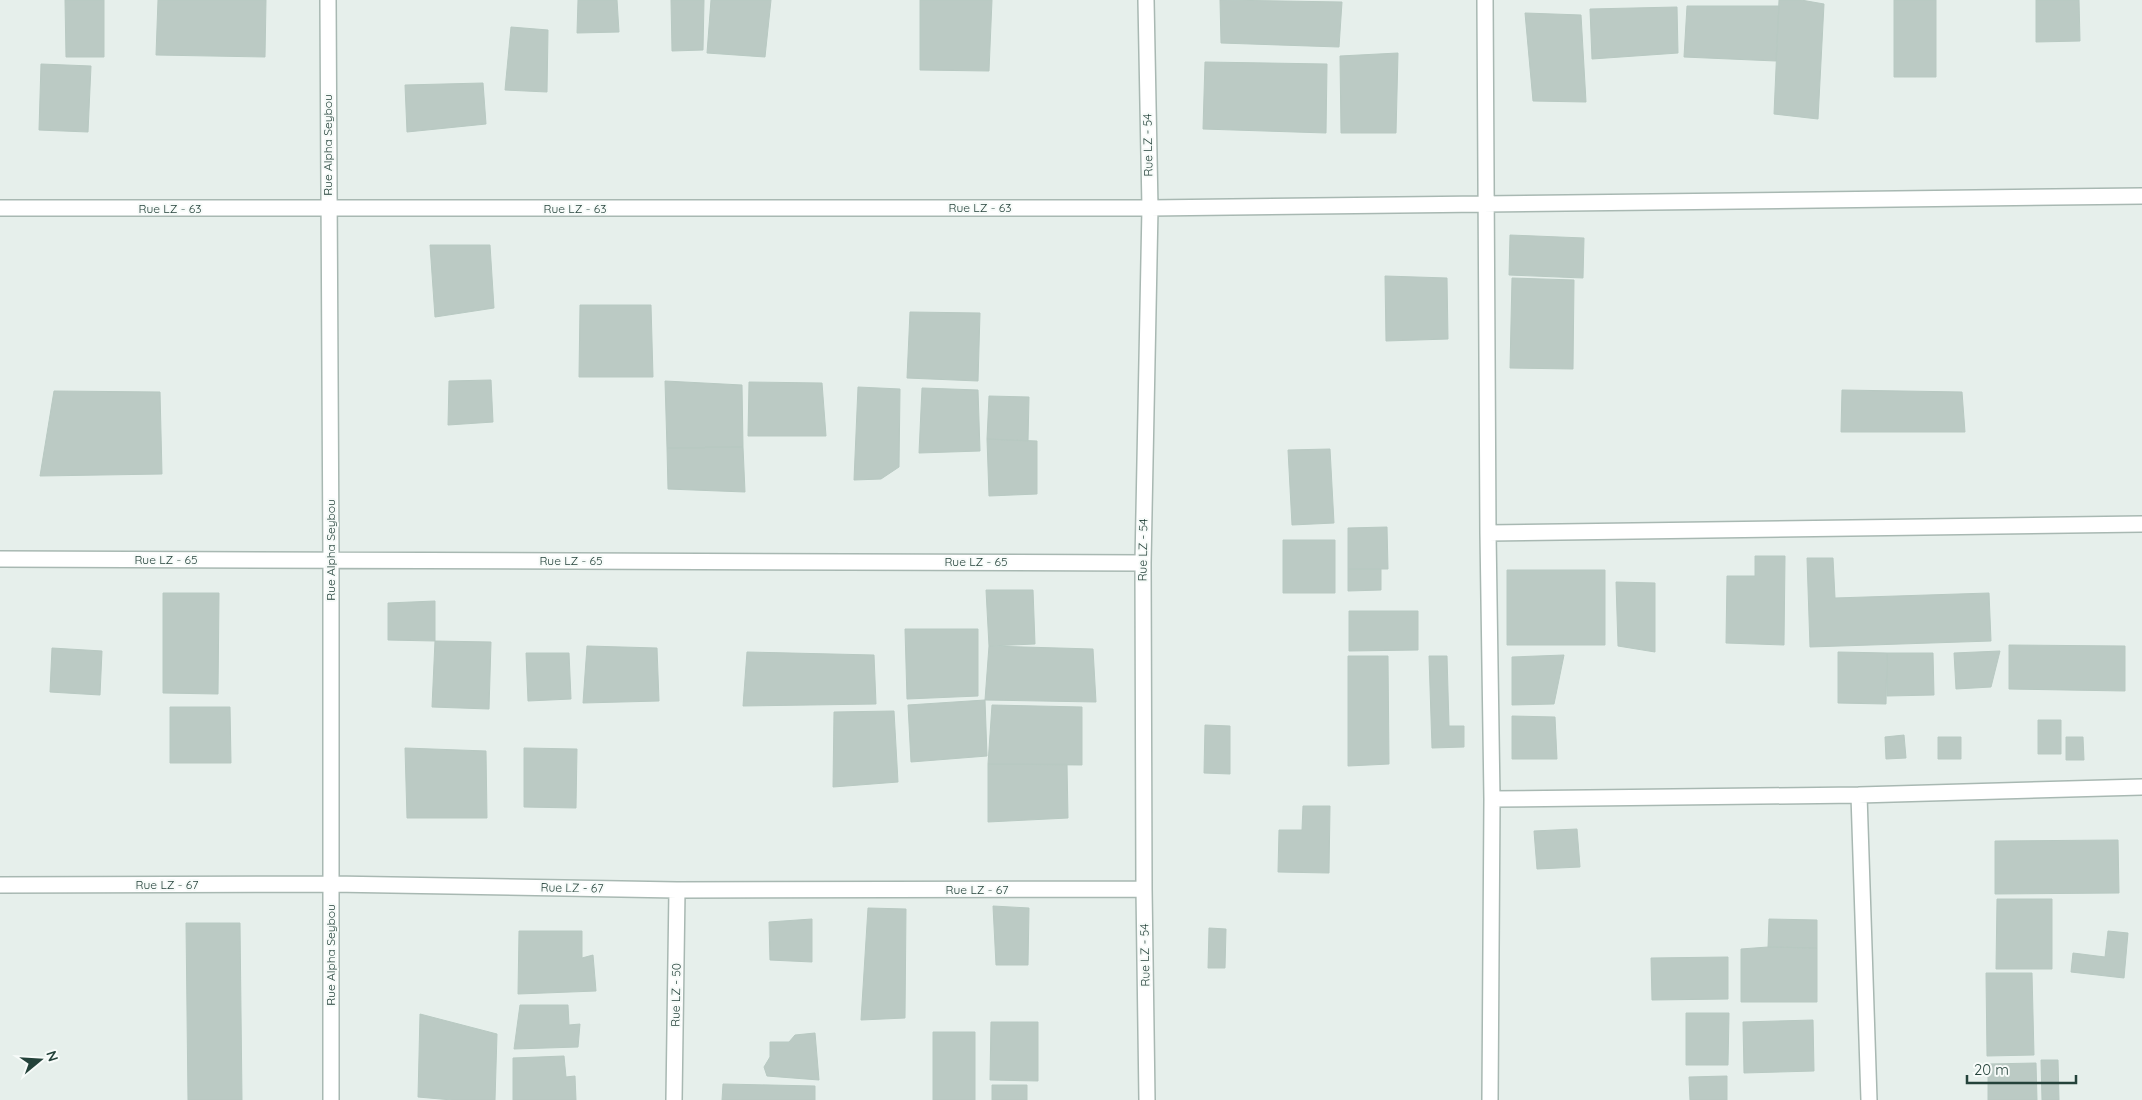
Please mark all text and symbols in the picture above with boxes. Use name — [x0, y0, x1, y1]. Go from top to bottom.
street label: Rue Alpha Seybou — [320, 94, 335, 196]
street label: Rue LZ - 54 — [1139, 113, 1156, 177]
street label: Rue LZ - 63 — [949, 200, 1011, 215]
street label: Rue LZ - 63 — [139, 201, 201, 216]
street label: Rue LZ - 63 — [544, 201, 606, 216]
street label: Rue Alpha Seybou — [323, 499, 338, 601]
street label: Rue LZ - 54 — [1134, 518, 1151, 582]
street label: Rue LZ - 65 — [134, 552, 198, 567]
street label: Rue LZ - 65 — [539, 553, 603, 568]
street label: Rue LZ - 65 — [944, 554, 1008, 569]
street label: Rue LZ - 67 — [136, 877, 198, 892]
street label: Rue LZ - 67 — [540, 879, 604, 896]
street label: Rue LZ - 67 — [946, 882, 1008, 897]
street label: Rue Alpha Seybou — [323, 904, 338, 1006]
street label: Rue LZ - 54 — [1136, 923, 1153, 987]
street label: Rue LZ - 50 — [667, 963, 684, 1027]
north arrow — [15, 1035, 65, 1085]
text: N — [42, 1048, 63, 1064]
scale bar — [1967, 1052, 2076, 1084]
text: 20 m — [1974, 1060, 2009, 1079]

